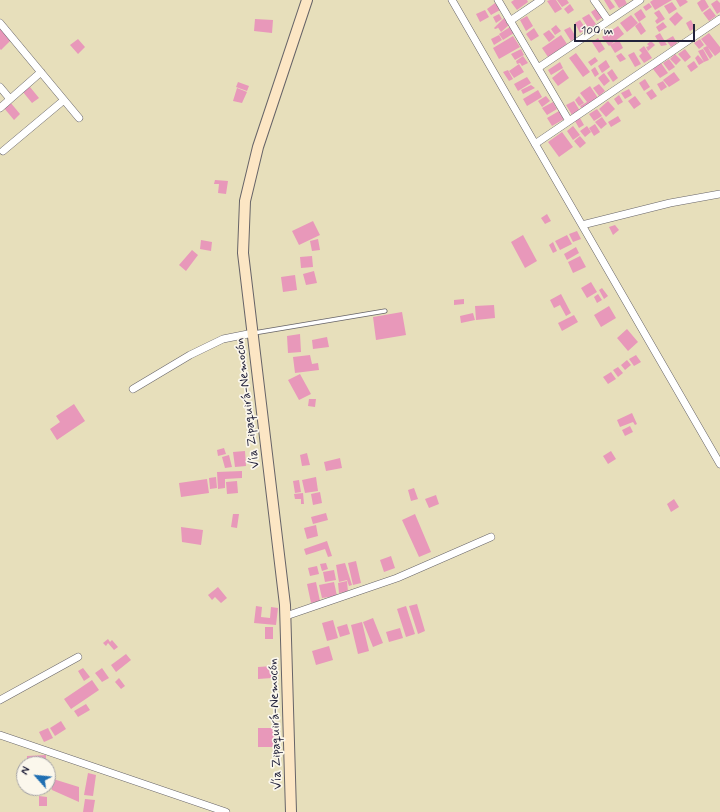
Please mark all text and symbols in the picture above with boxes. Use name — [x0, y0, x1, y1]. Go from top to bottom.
scale bar — [576, 16, 697, 42]
text: 100 m — [581, 23, 613, 39]
street label: Vía Zipaquirá-Nemocón — [232, 337, 264, 469]
street label: Vía Zipaquirá-Nemocón — [266, 658, 286, 790]
north arrow — [16, 756, 56, 796]
text: N — [18, 765, 34, 777]

